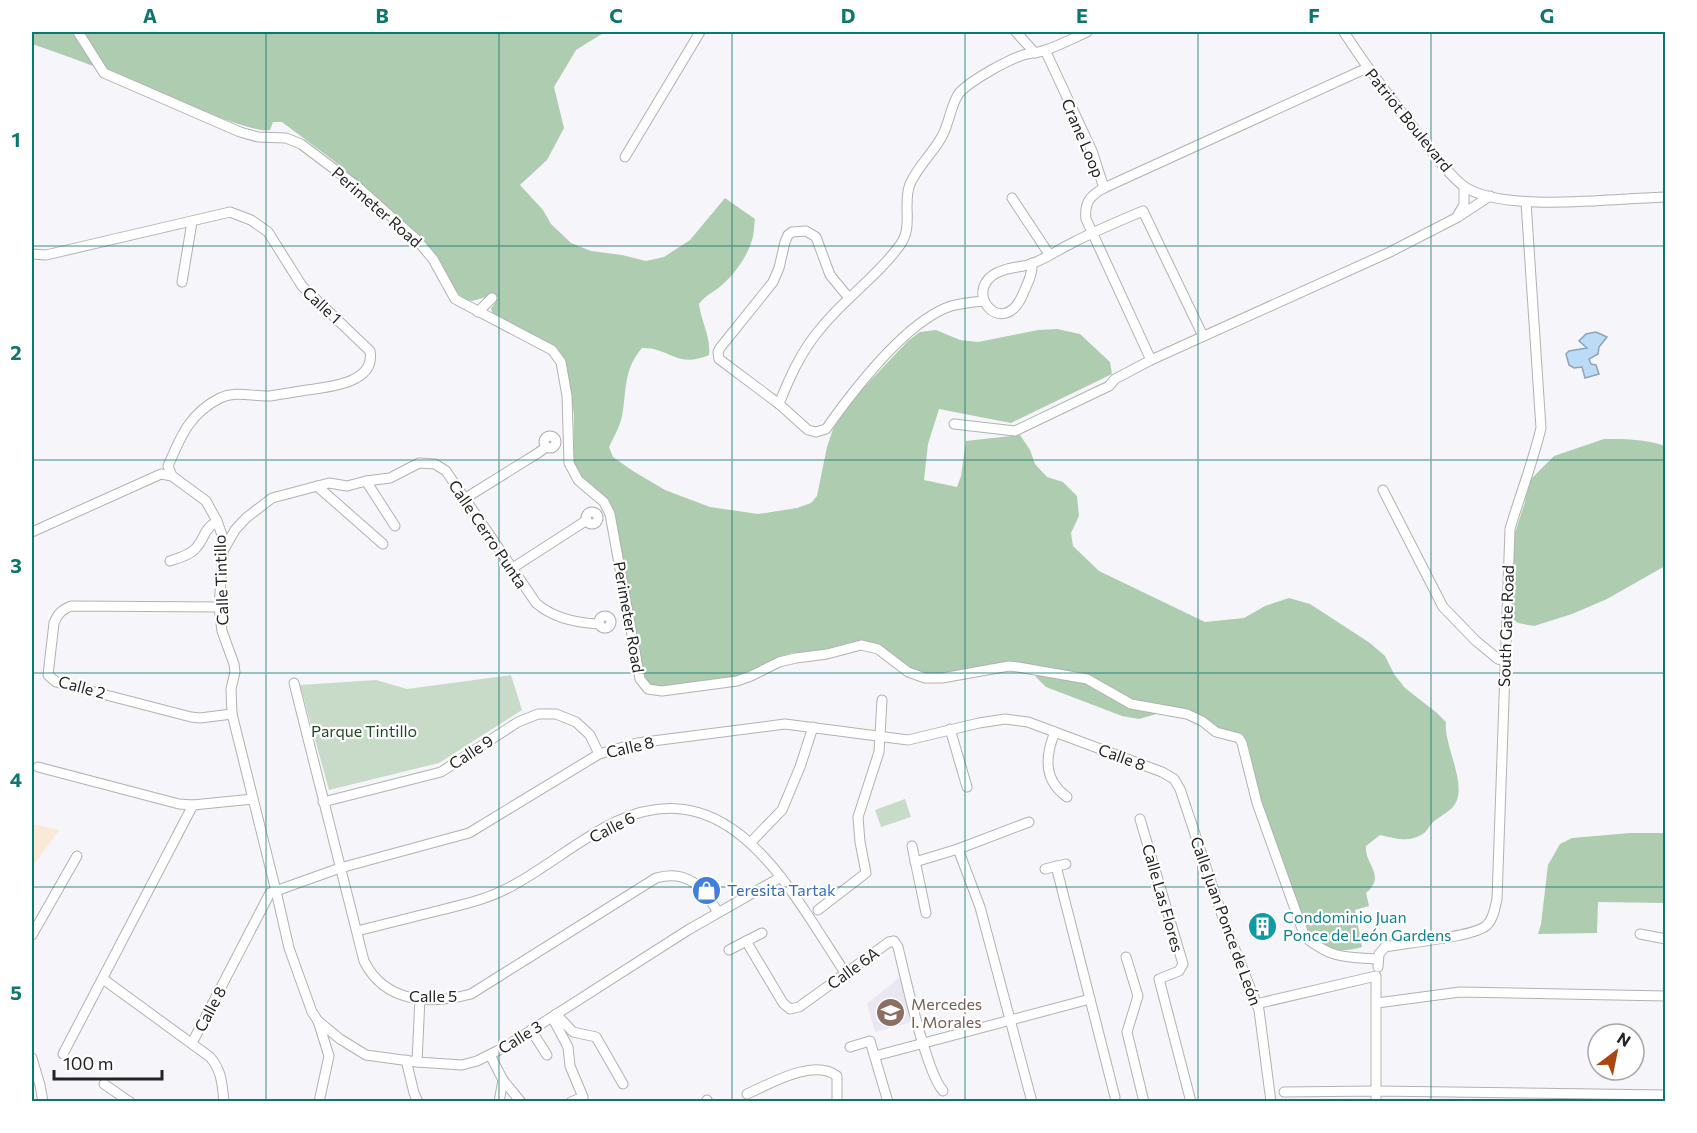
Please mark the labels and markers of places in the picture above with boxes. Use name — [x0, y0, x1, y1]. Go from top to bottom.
shop icon: Teresita Tartak — [690, 874, 722, 906]
place label: Teresita Tartak — [727, 880, 836, 899]
place label: Condominio Juan Ponce de León Gardens — [1283, 907, 1451, 944]
building icon: Condominio Juan Ponce de León Gardens — [1246, 910, 1278, 942]
place label: Mercedes I. Morales — [911, 994, 982, 1031]
school or university icon: Mercedes I. Morales — [874, 997, 906, 1029]

